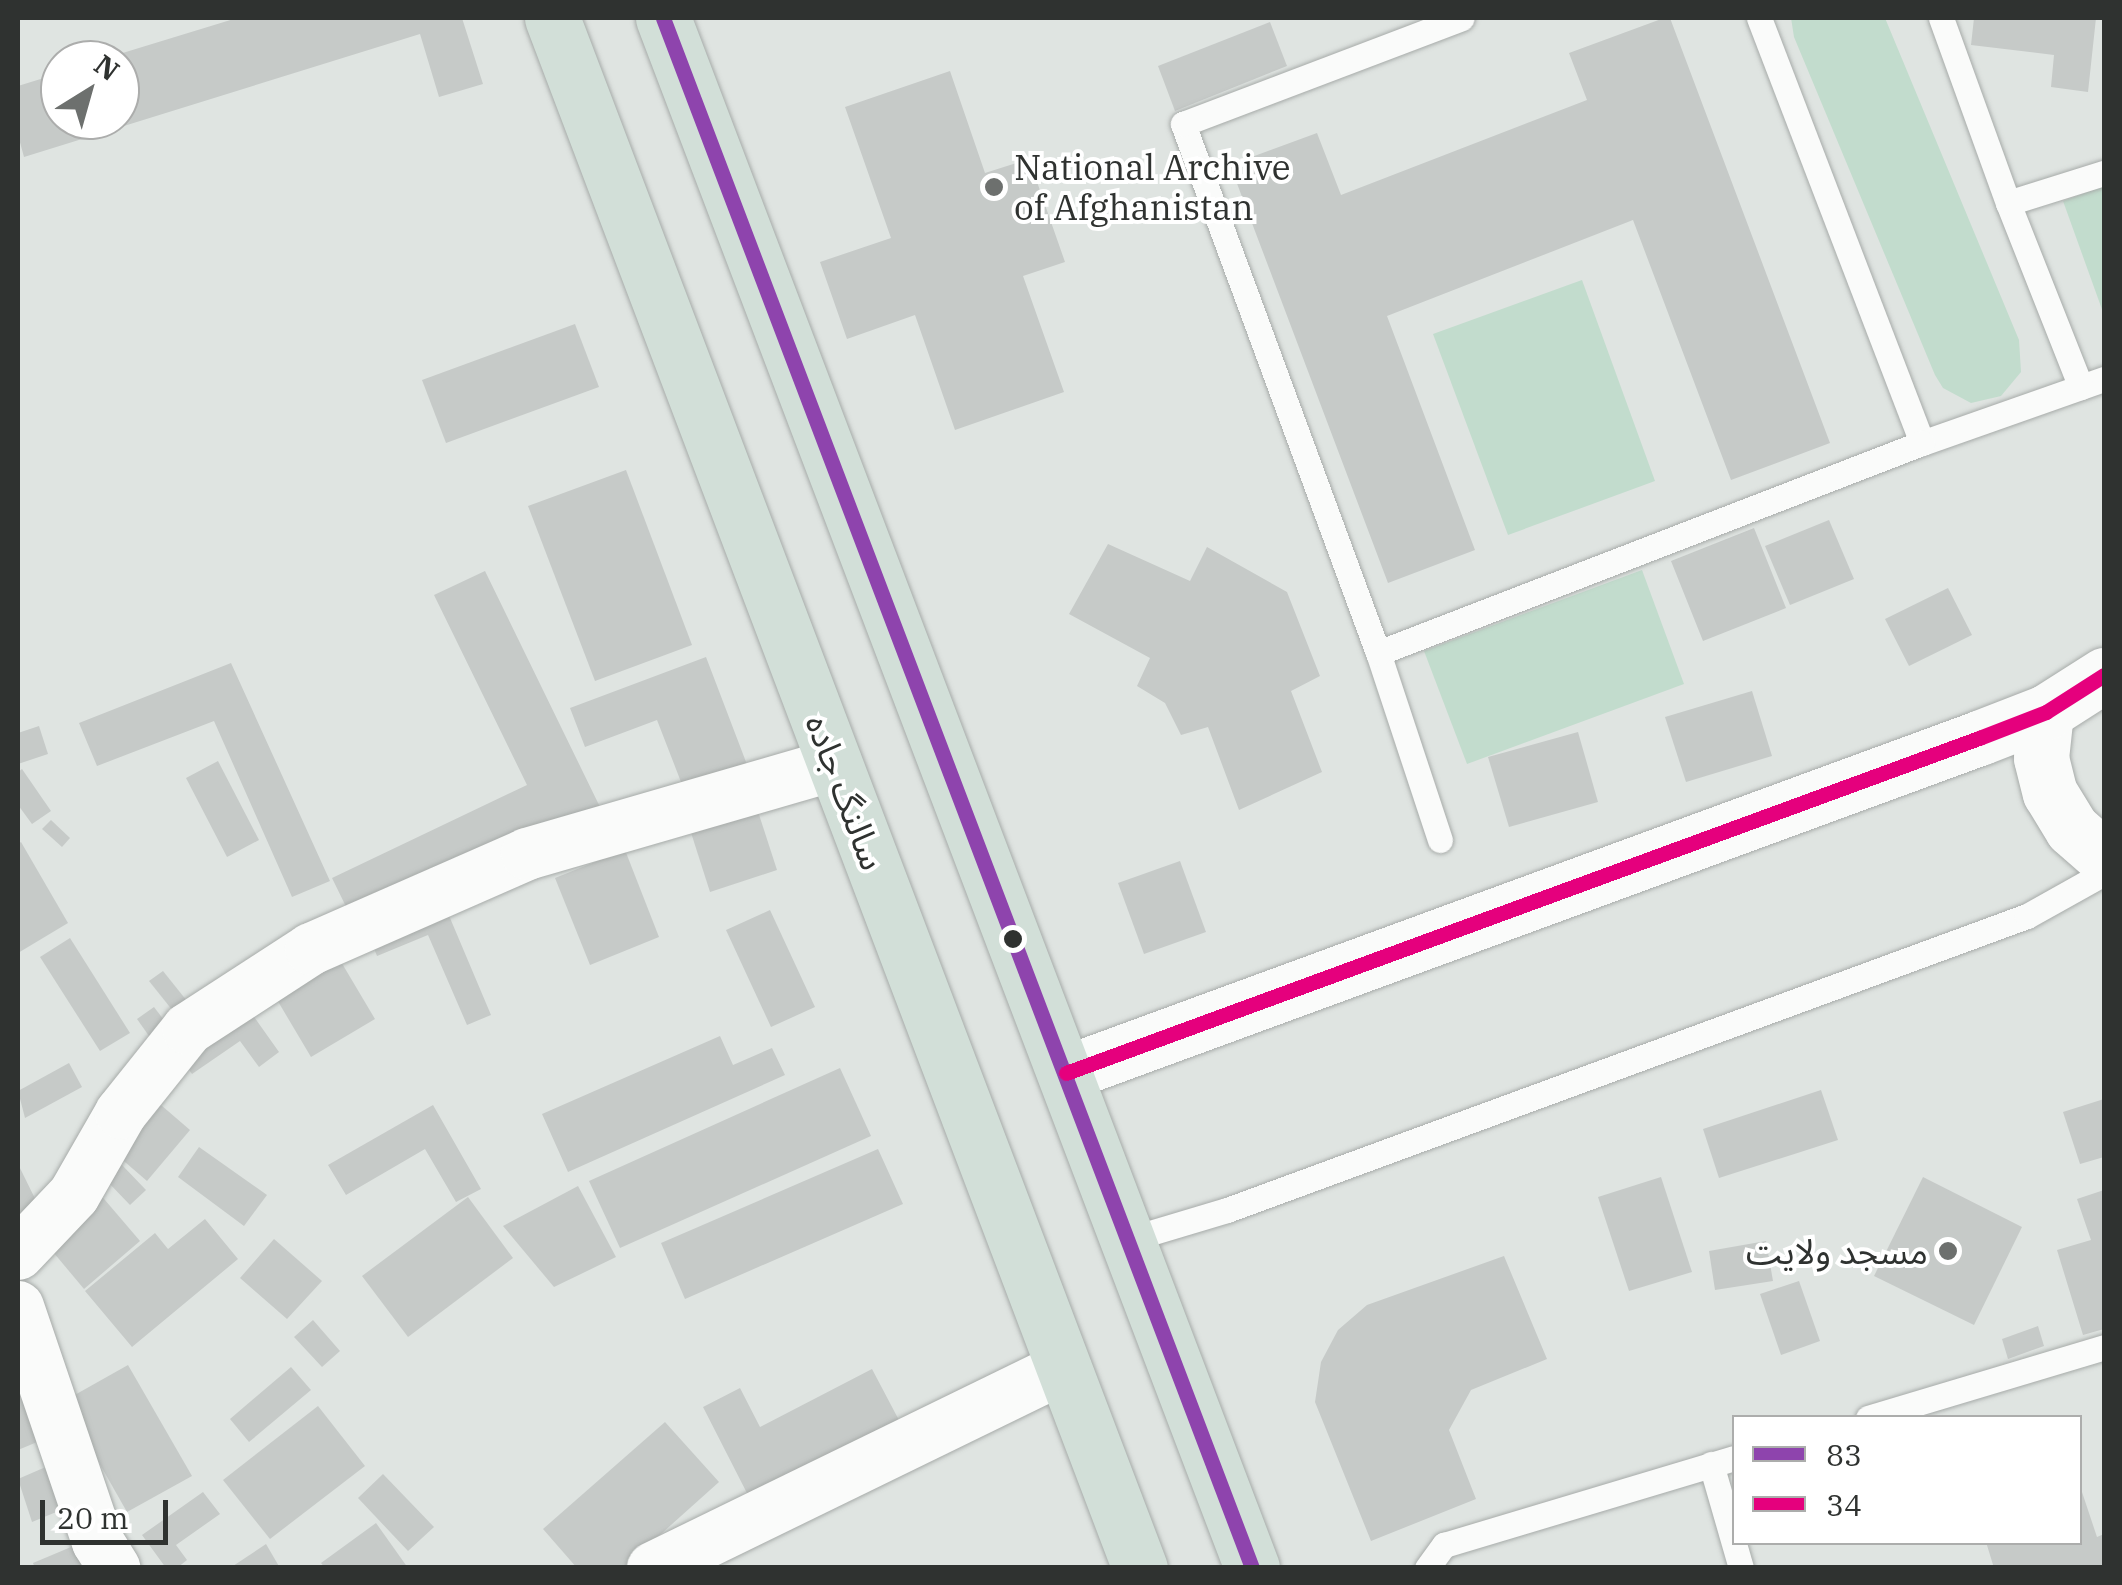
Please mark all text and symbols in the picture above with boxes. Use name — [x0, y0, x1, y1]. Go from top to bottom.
north arrow — [40, 40, 140, 140]
text: N — [87, 46, 127, 89]
place label: National Archive of Afghanistan — [1014, 146, 1291, 228]
marker: National Archive of Afghanistan — [983, 176, 1005, 198]
street label: سالنگ جاده — [797, 709, 895, 875]
unlabelled marker — [1003, 929, 1023, 949]
place label: مسجد ولایت — [1746, 1230, 1928, 1272]
marker: مسجد ولایت — [1937, 1240, 1959, 1262]
legend — [1732, 1415, 2082, 1545]
text: 83 — [1826, 1435, 1862, 1474]
scale bar — [45, 1480, 172, 1542]
text: 34 — [1826, 1485, 1862, 1524]
text: 20 m — [57, 1498, 129, 1537]

